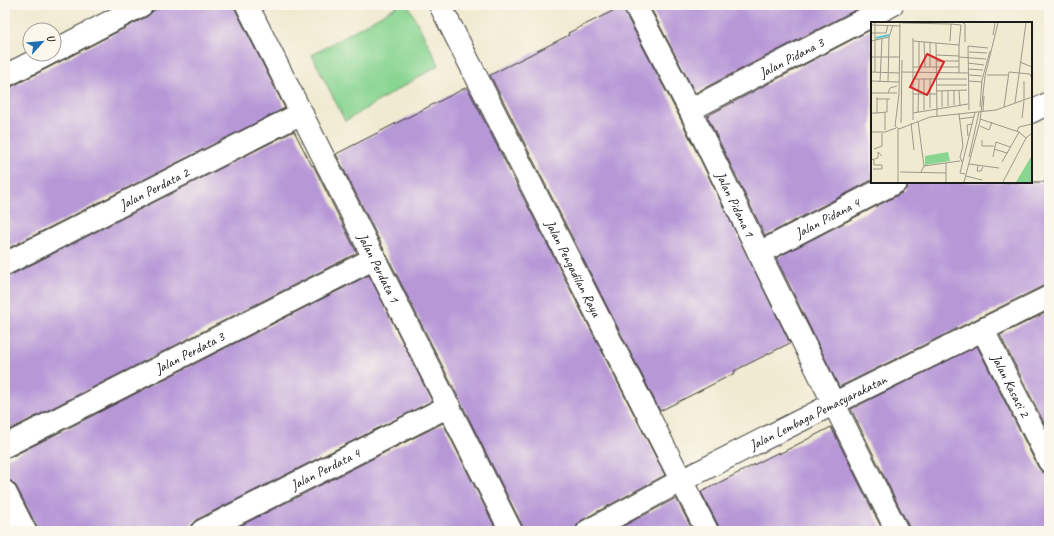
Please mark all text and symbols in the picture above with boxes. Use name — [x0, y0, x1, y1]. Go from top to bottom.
north arrow — [22, 22, 62, 62]
inset map — [871, 22, 1032, 183]
text: U — [43, 32, 60, 45]
street label: Jalan Pidana 3 — [755, 33, 828, 82]
street label: Jalan Perdata 2 — [115, 163, 193, 213]
street label: Jalan Pidana 1 — [712, 168, 759, 240]
street label: Jalan Pidana 4 — [791, 193, 864, 242]
street label: Jalan Pengadilan Raya — [541, 216, 606, 320]
street label: Jalan Perdata 1 — [354, 229, 404, 306]
street label: Jalan Perdata 3 — [151, 327, 229, 377]
street label: Jalan Kasasi 2 — [988, 350, 1035, 421]
street label: Jalan Lembaga Pemasyarakatan — [746, 370, 890, 454]
street label: Jalan Perdata 4 — [287, 443, 364, 494]

